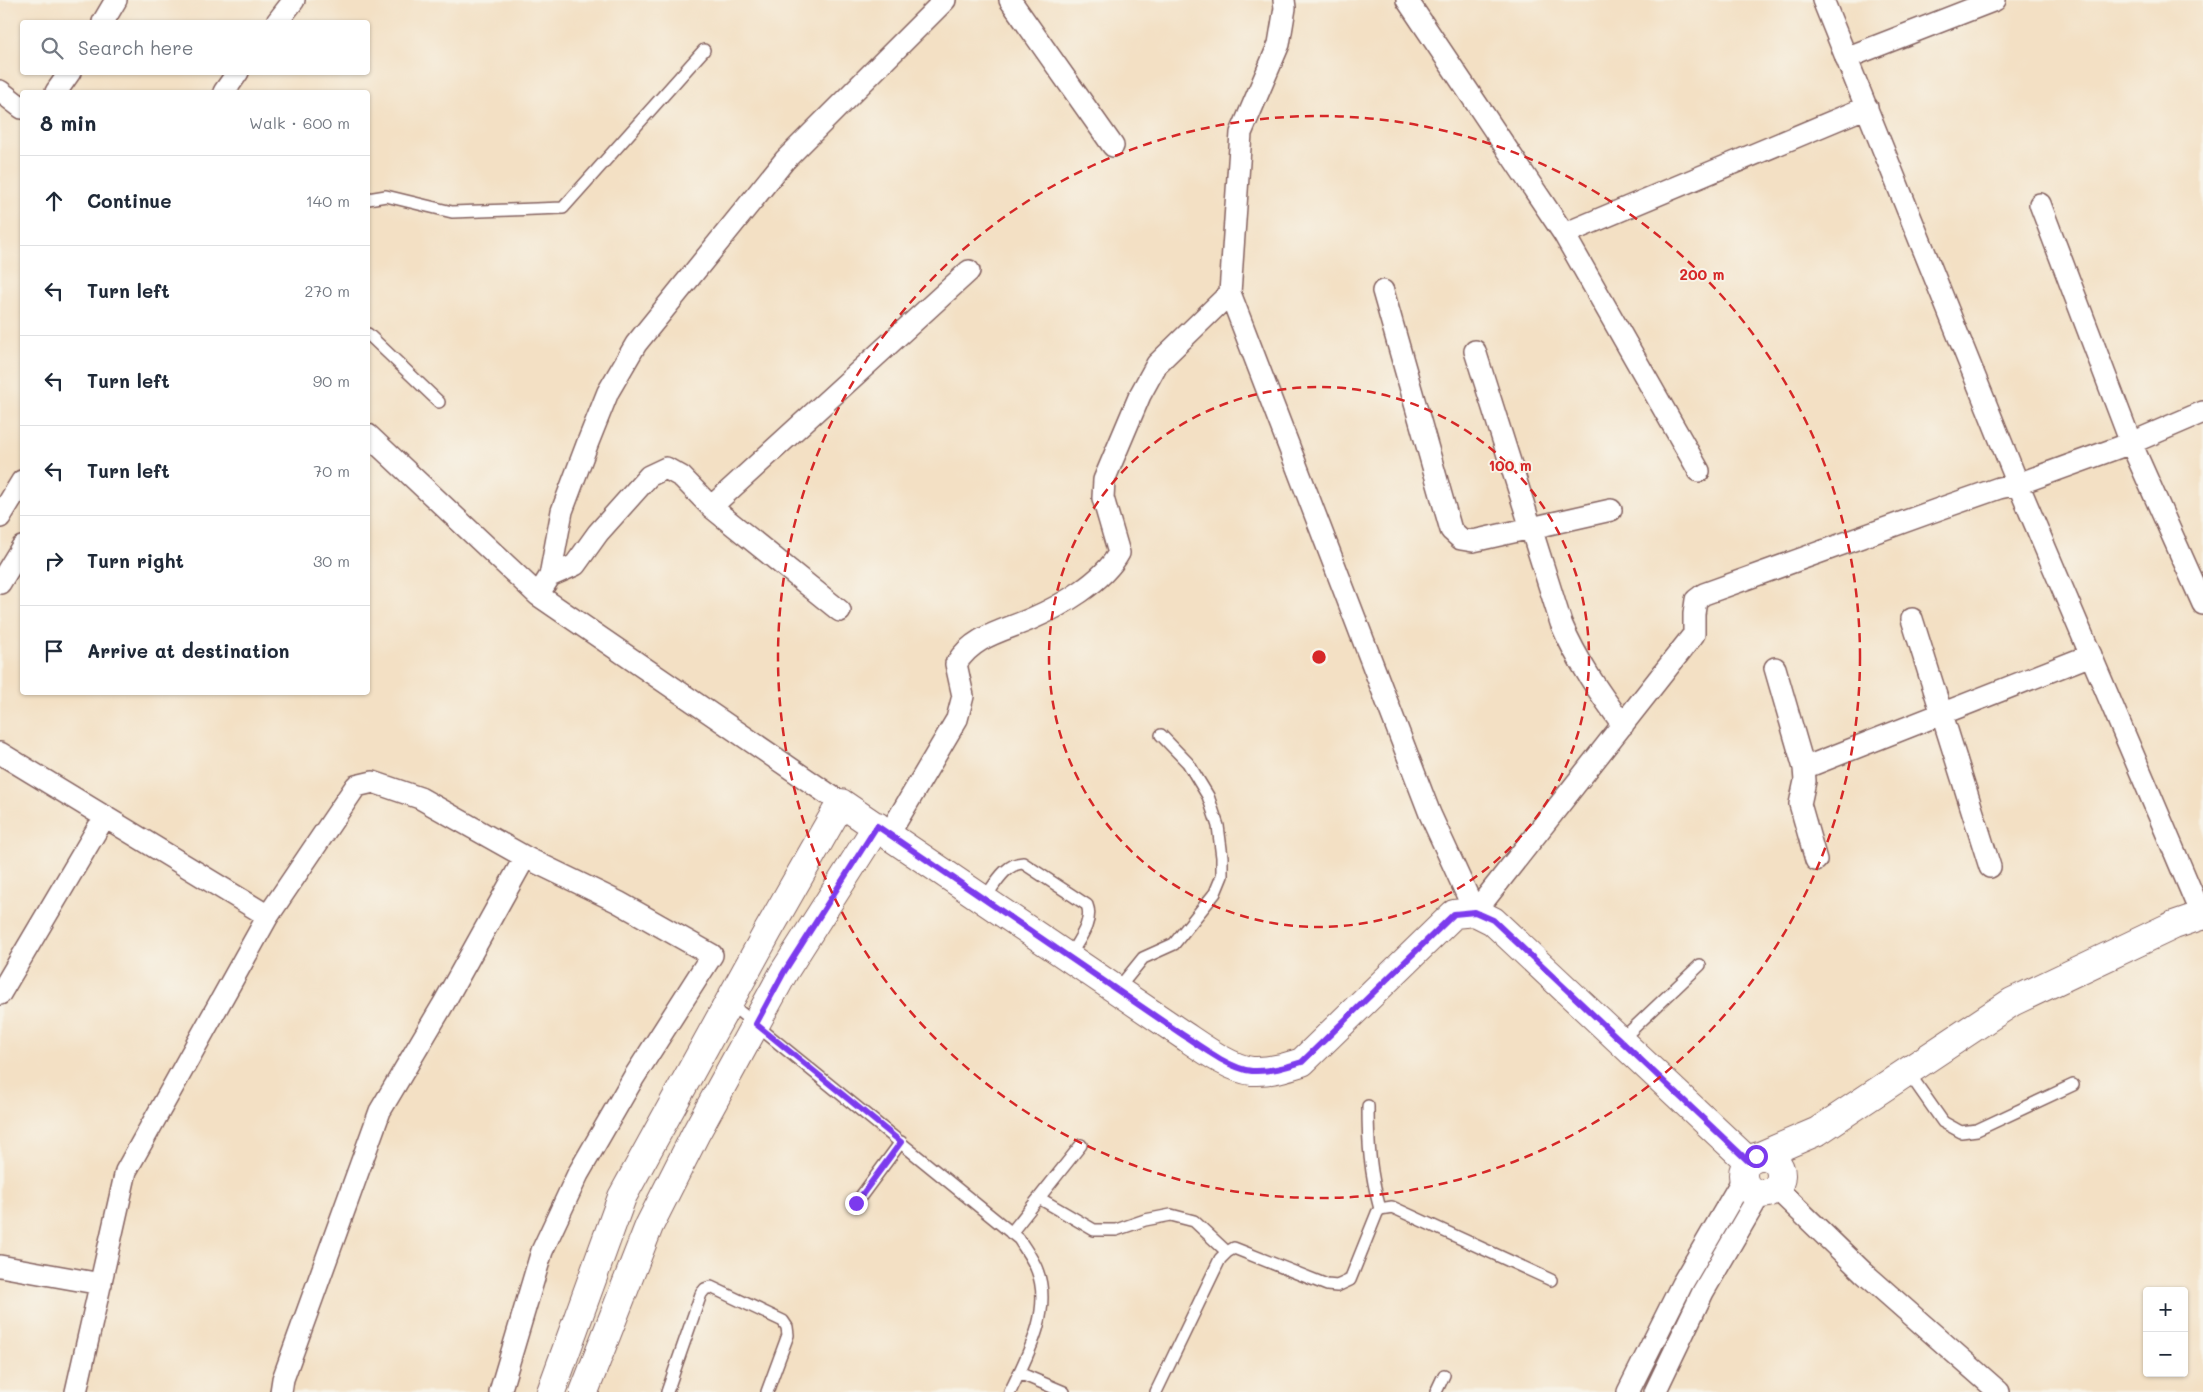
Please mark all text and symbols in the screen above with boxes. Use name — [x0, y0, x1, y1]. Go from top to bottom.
search box — [20, 20, 370, 75]
icon: search — [38, 34, 66, 62]
text: Search here — [78, 35, 194, 60]
text: 8 min — [40, 109, 96, 136]
text: Walk · 600 m — [249, 112, 350, 133]
icon: ahead — [40, 187, 68, 215]
text: Continue — [87, 188, 172, 213]
text: 140 m — [306, 190, 350, 211]
text: 200 m — [1680, 264, 1725, 284]
icon: left — [40, 277, 68, 305]
text: Turn left — [87, 278, 170, 303]
text: 270 m — [304, 280, 350, 301]
icon: left — [40, 367, 68, 395]
text: Turn left — [87, 368, 170, 393]
text: 90 m — [313, 370, 350, 391]
text: 100 m — [1488, 455, 1532, 475]
icon: left — [40, 457, 68, 485]
text: Turn left — [87, 458, 170, 483]
text: 70 m — [313, 460, 350, 481]
icon: right — [40, 547, 68, 575]
text: Turn right — [87, 548, 184, 573]
text: 30 m — [313, 550, 350, 571]
icon: arrive — [40, 637, 68, 665]
text: Arrive at destination — [87, 638, 290, 663]
centre of rings — [1310, 648, 1328, 666]
route start — [1745, 1145, 1768, 1168]
route end — [845, 1192, 868, 1215]
map controls — [2143, 1287, 2188, 1377]
button: + — [2143, 1287, 2188, 1332]
button: − — [2143, 1332, 2188, 1377]

